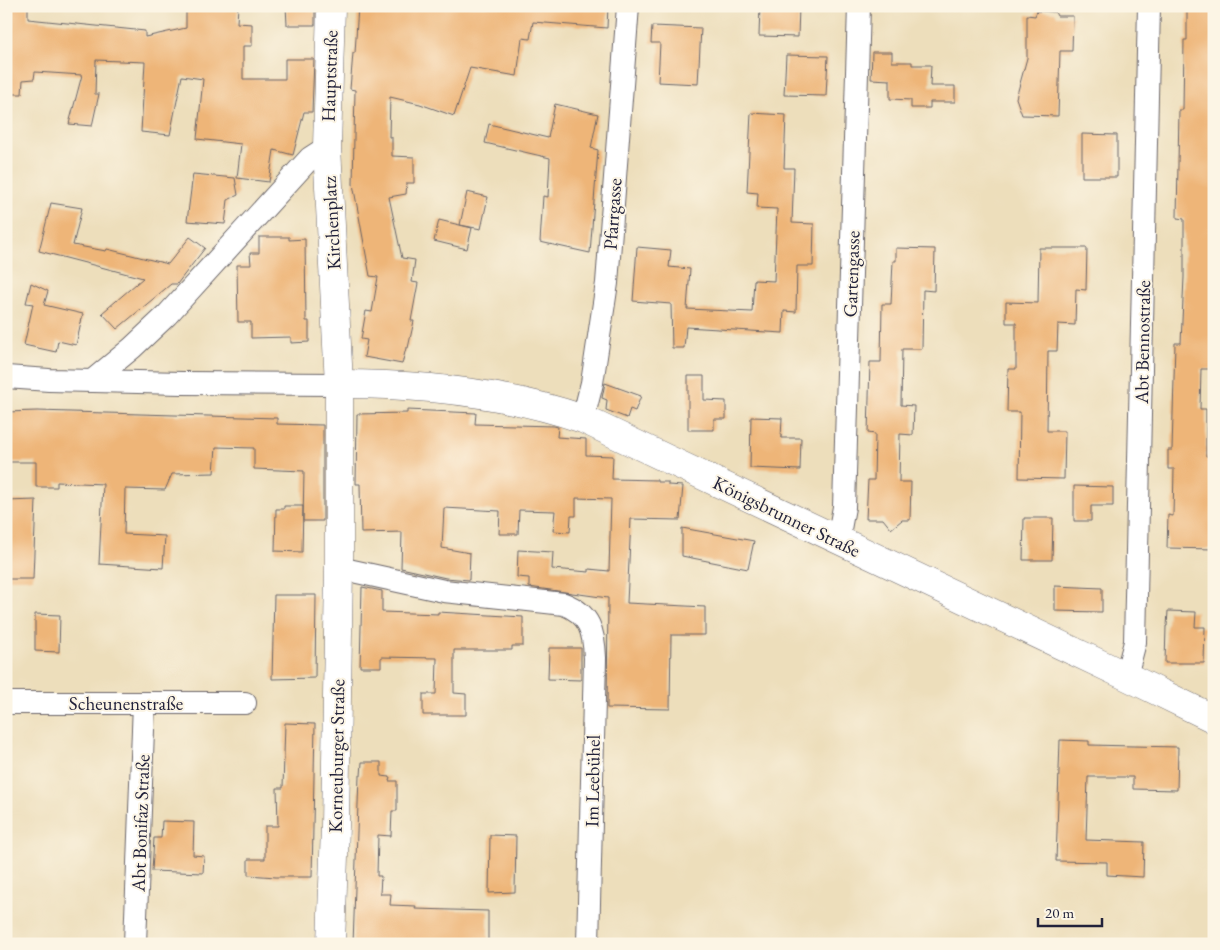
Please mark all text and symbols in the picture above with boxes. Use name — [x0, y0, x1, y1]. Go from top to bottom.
street label: Hauptstraße — [315, 30, 344, 122]
street label: Kirchenplatz — [317, 175, 346, 270]
street label: Pfarrgasse — [598, 177, 627, 251]
street label: Gartengasse — [837, 230, 866, 318]
street label: Abt Bennostraße — [1129, 280, 1156, 405]
street label: Königsbrunner Straße — [709, 470, 865, 563]
street label: Korneuburger Straße — [323, 679, 350, 833]
street label: Scheunenstraße — [69, 691, 183, 716]
street label: Im Leebühel — [579, 734, 606, 827]
street label: Abt Bonifaz Straße — [126, 754, 155, 893]
scale bar — [1038, 895, 1101, 927]
text: 20 m — [1045, 903, 1074, 922]

